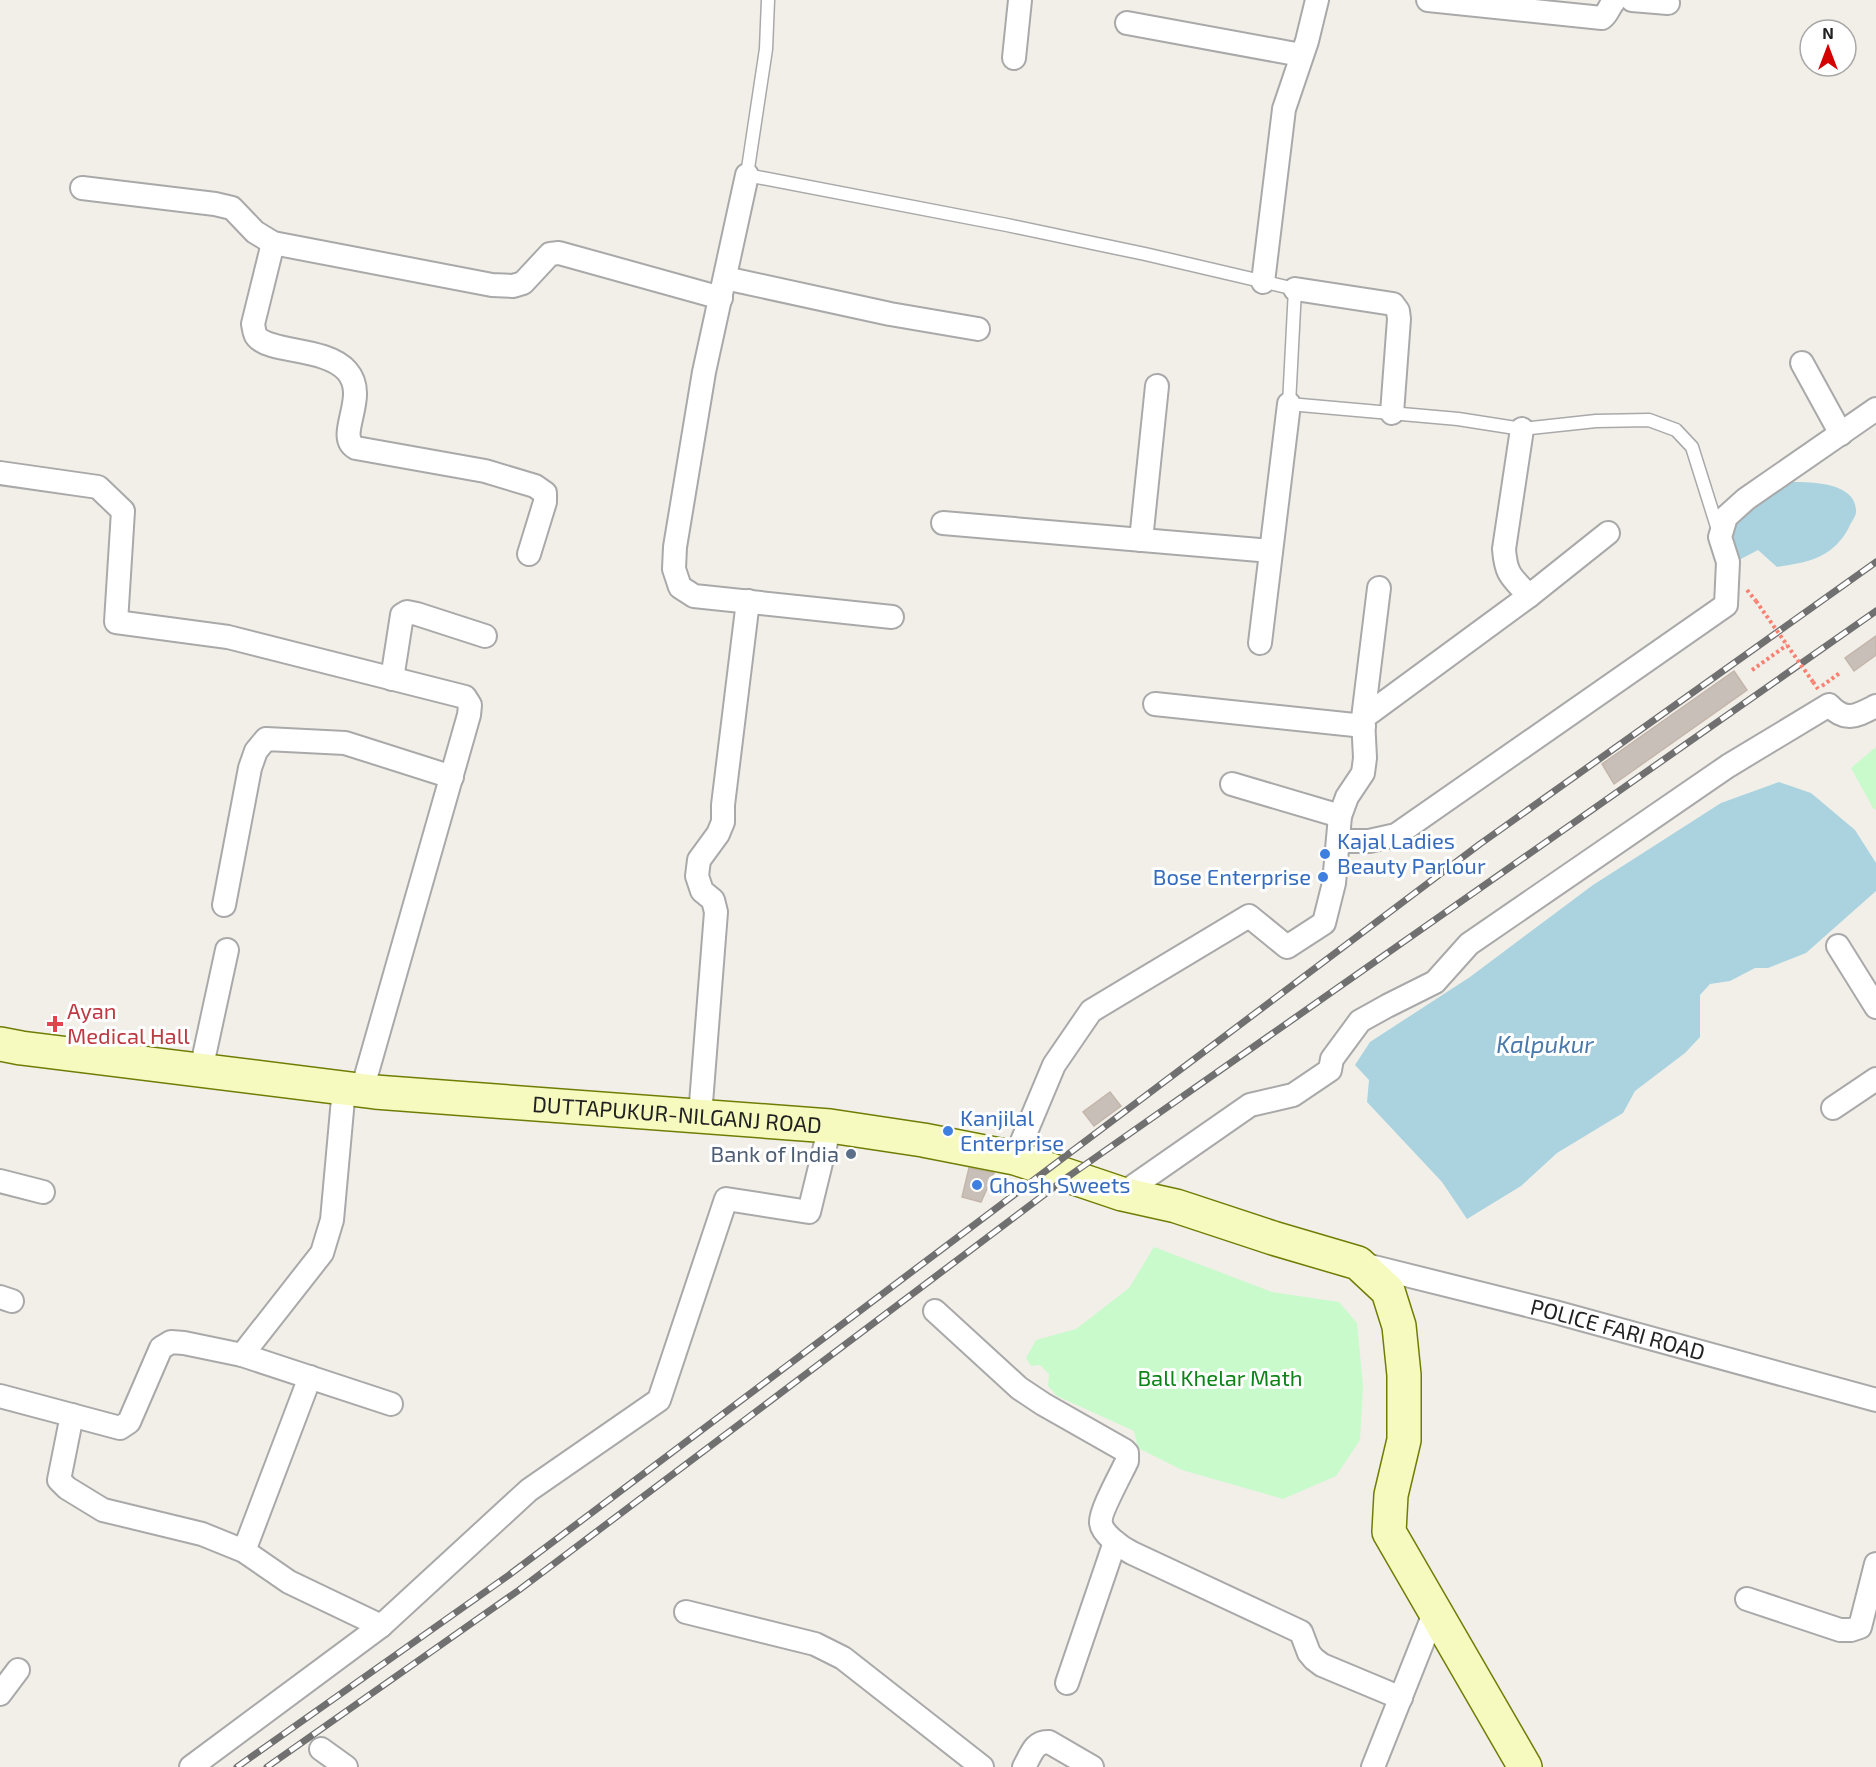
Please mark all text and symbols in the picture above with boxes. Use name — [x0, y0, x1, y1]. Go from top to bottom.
north arrow — [1798, 18, 1858, 78]
text: N — [1822, 23, 1834, 42]
place label: Kajal Ladies Beauty Parlour — [1337, 827, 1486, 878]
marker: Kajal Ladies Beauty Parlour — [1318, 847, 1332, 861]
place label: Bose Enterprise — [1153, 863, 1311, 889]
marker: Bose Enterprise — [1316, 870, 1330, 884]
place label: Ayan Medical Hall — [67, 997, 190, 1048]
marker: Ayan Medical Hall — [48, 1017, 62, 1031]
water label: Kalpukur — [1496, 1029, 1594, 1058]
street label: DUTTAPUKUR-NILGANJ ROAD — [531, 1090, 823, 1137]
place label: Kanjilal Enterprise — [960, 1104, 1064, 1155]
marker: Kanjilal Enterprise — [941, 1124, 955, 1138]
place label: Bank of India — [711, 1140, 839, 1166]
marker: Bank of India — [844, 1147, 858, 1161]
place label: Ghosh Sweets — [989, 1171, 1130, 1197]
marker: Ghosh Sweets — [970, 1178, 984, 1192]
street label: POLICE FARI ROAD — [1528, 1292, 1708, 1365]
park label: Ball Khelar Math — [1137, 1364, 1303, 1390]

